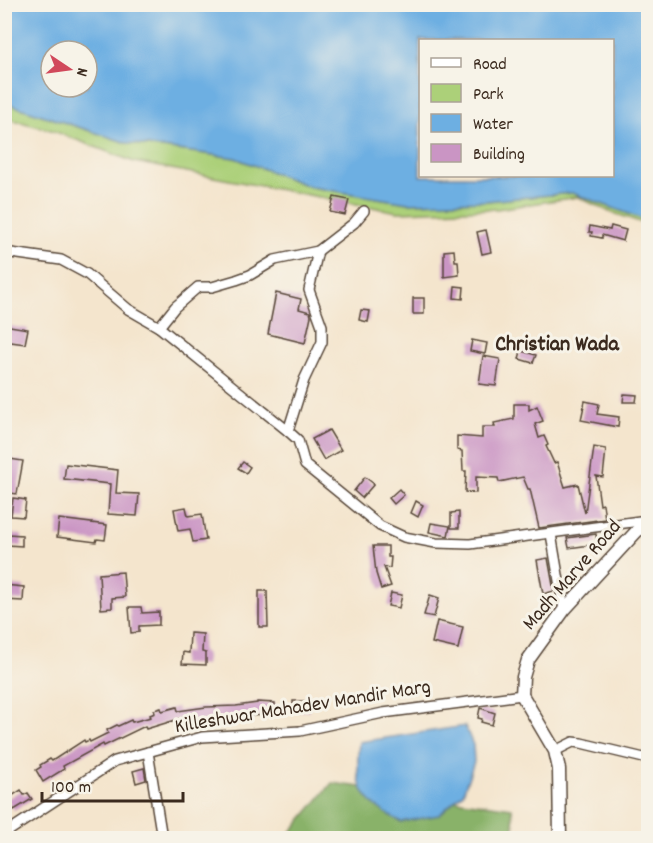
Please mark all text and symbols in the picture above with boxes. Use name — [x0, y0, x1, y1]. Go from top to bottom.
north arrow — [39, 39, 99, 99]
legend — [419, 39, 614, 177]
text: Road — [473, 53, 507, 78]
text: N — [69, 65, 93, 78]
text: Park — [473, 83, 504, 108]
text: Water — [473, 113, 513, 138]
text: Building — [473, 143, 525, 168]
district label: Christian Wada — [495, 330, 620, 361]
street label: Madh Marve Road — [516, 514, 630, 638]
street label: Killeshwar Mahadev Mandir Marg — [173, 673, 433, 743]
scale bar — [42, 765, 183, 803]
text: 100 m — [51, 776, 91, 801]

